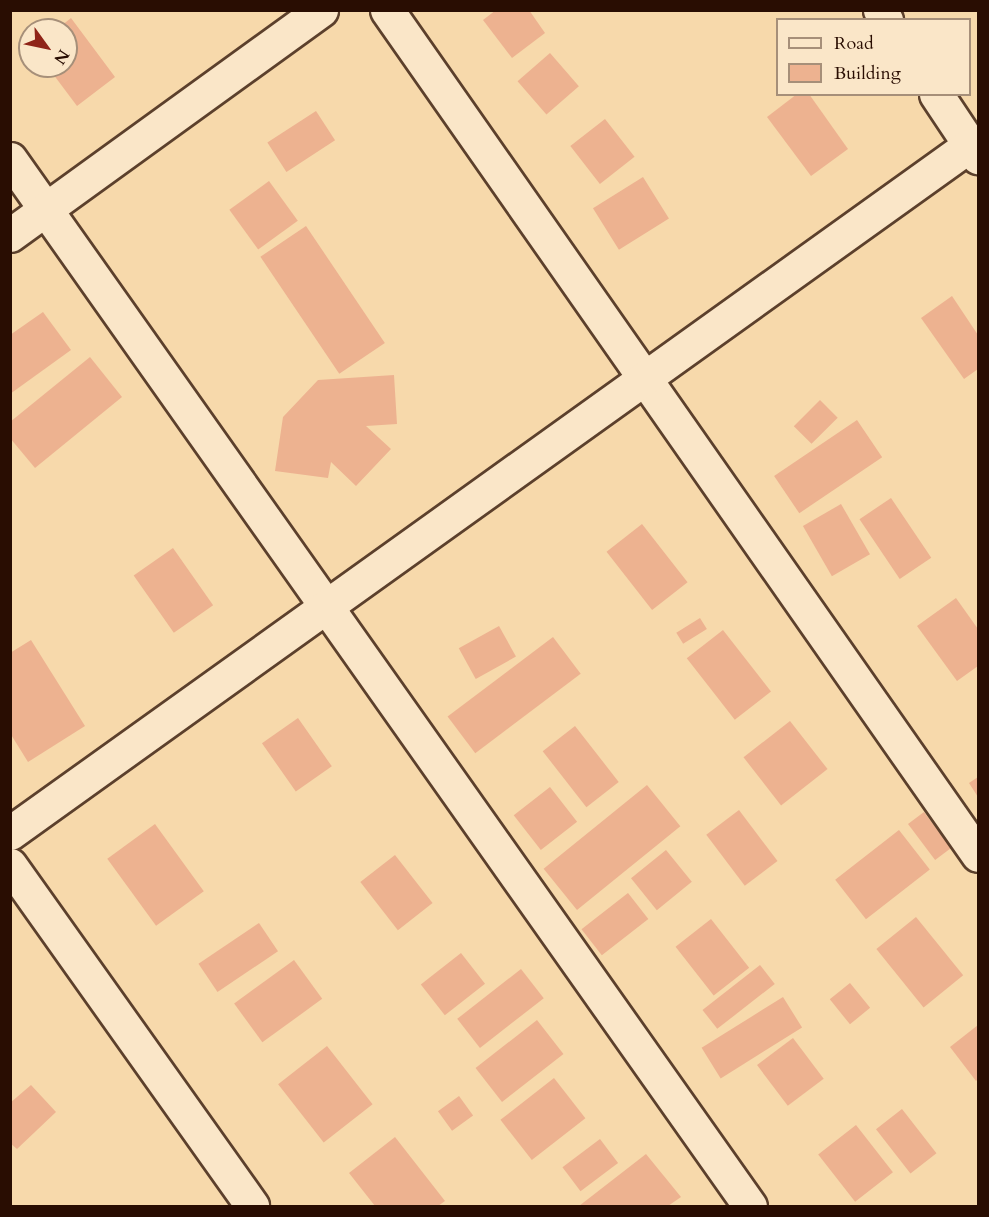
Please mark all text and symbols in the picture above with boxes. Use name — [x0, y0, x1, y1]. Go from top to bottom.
north arrow — [18, 18, 78, 78]
legend — [776, 18, 971, 96]
text: Road — [834, 31, 874, 56]
text: N — [48, 45, 74, 69]
text: Building — [834, 61, 901, 86]

